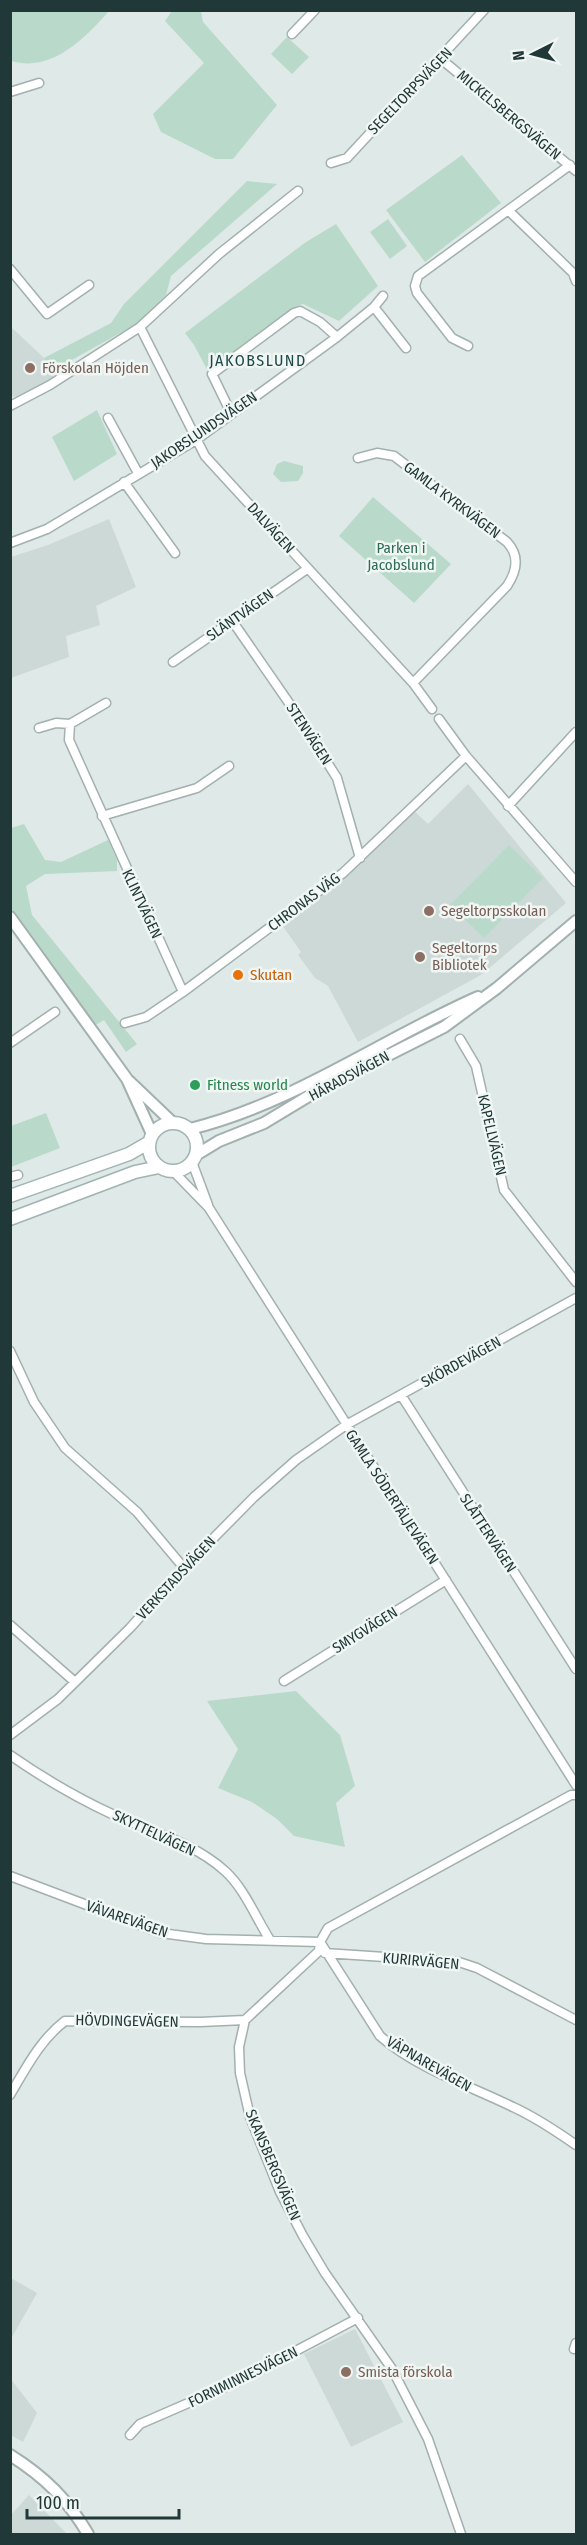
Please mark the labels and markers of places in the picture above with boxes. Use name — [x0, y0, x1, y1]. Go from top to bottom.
place label: Förskolan Höjden — [42, 359, 149, 377]
marker: Förskolan Höjden — [23, 361, 37, 375]
place label: Segeltorpsskolan — [441, 902, 546, 920]
marker: Segeltorpsskolan — [422, 904, 436, 918]
place label: Segeltorps Bibliotek — [432, 939, 497, 974]
marker: Segeltorps Bibliotek — [413, 950, 427, 964]
place label: Skutan — [250, 966, 292, 984]
marker: Skutan — [231, 968, 245, 982]
place label: Fitness world — [207, 1076, 288, 1094]
marker: Fitness world — [188, 1078, 202, 1092]
place label: Smista förskola — [358, 2363, 453, 2381]
marker: Smista förskola — [339, 2365, 353, 2379]

